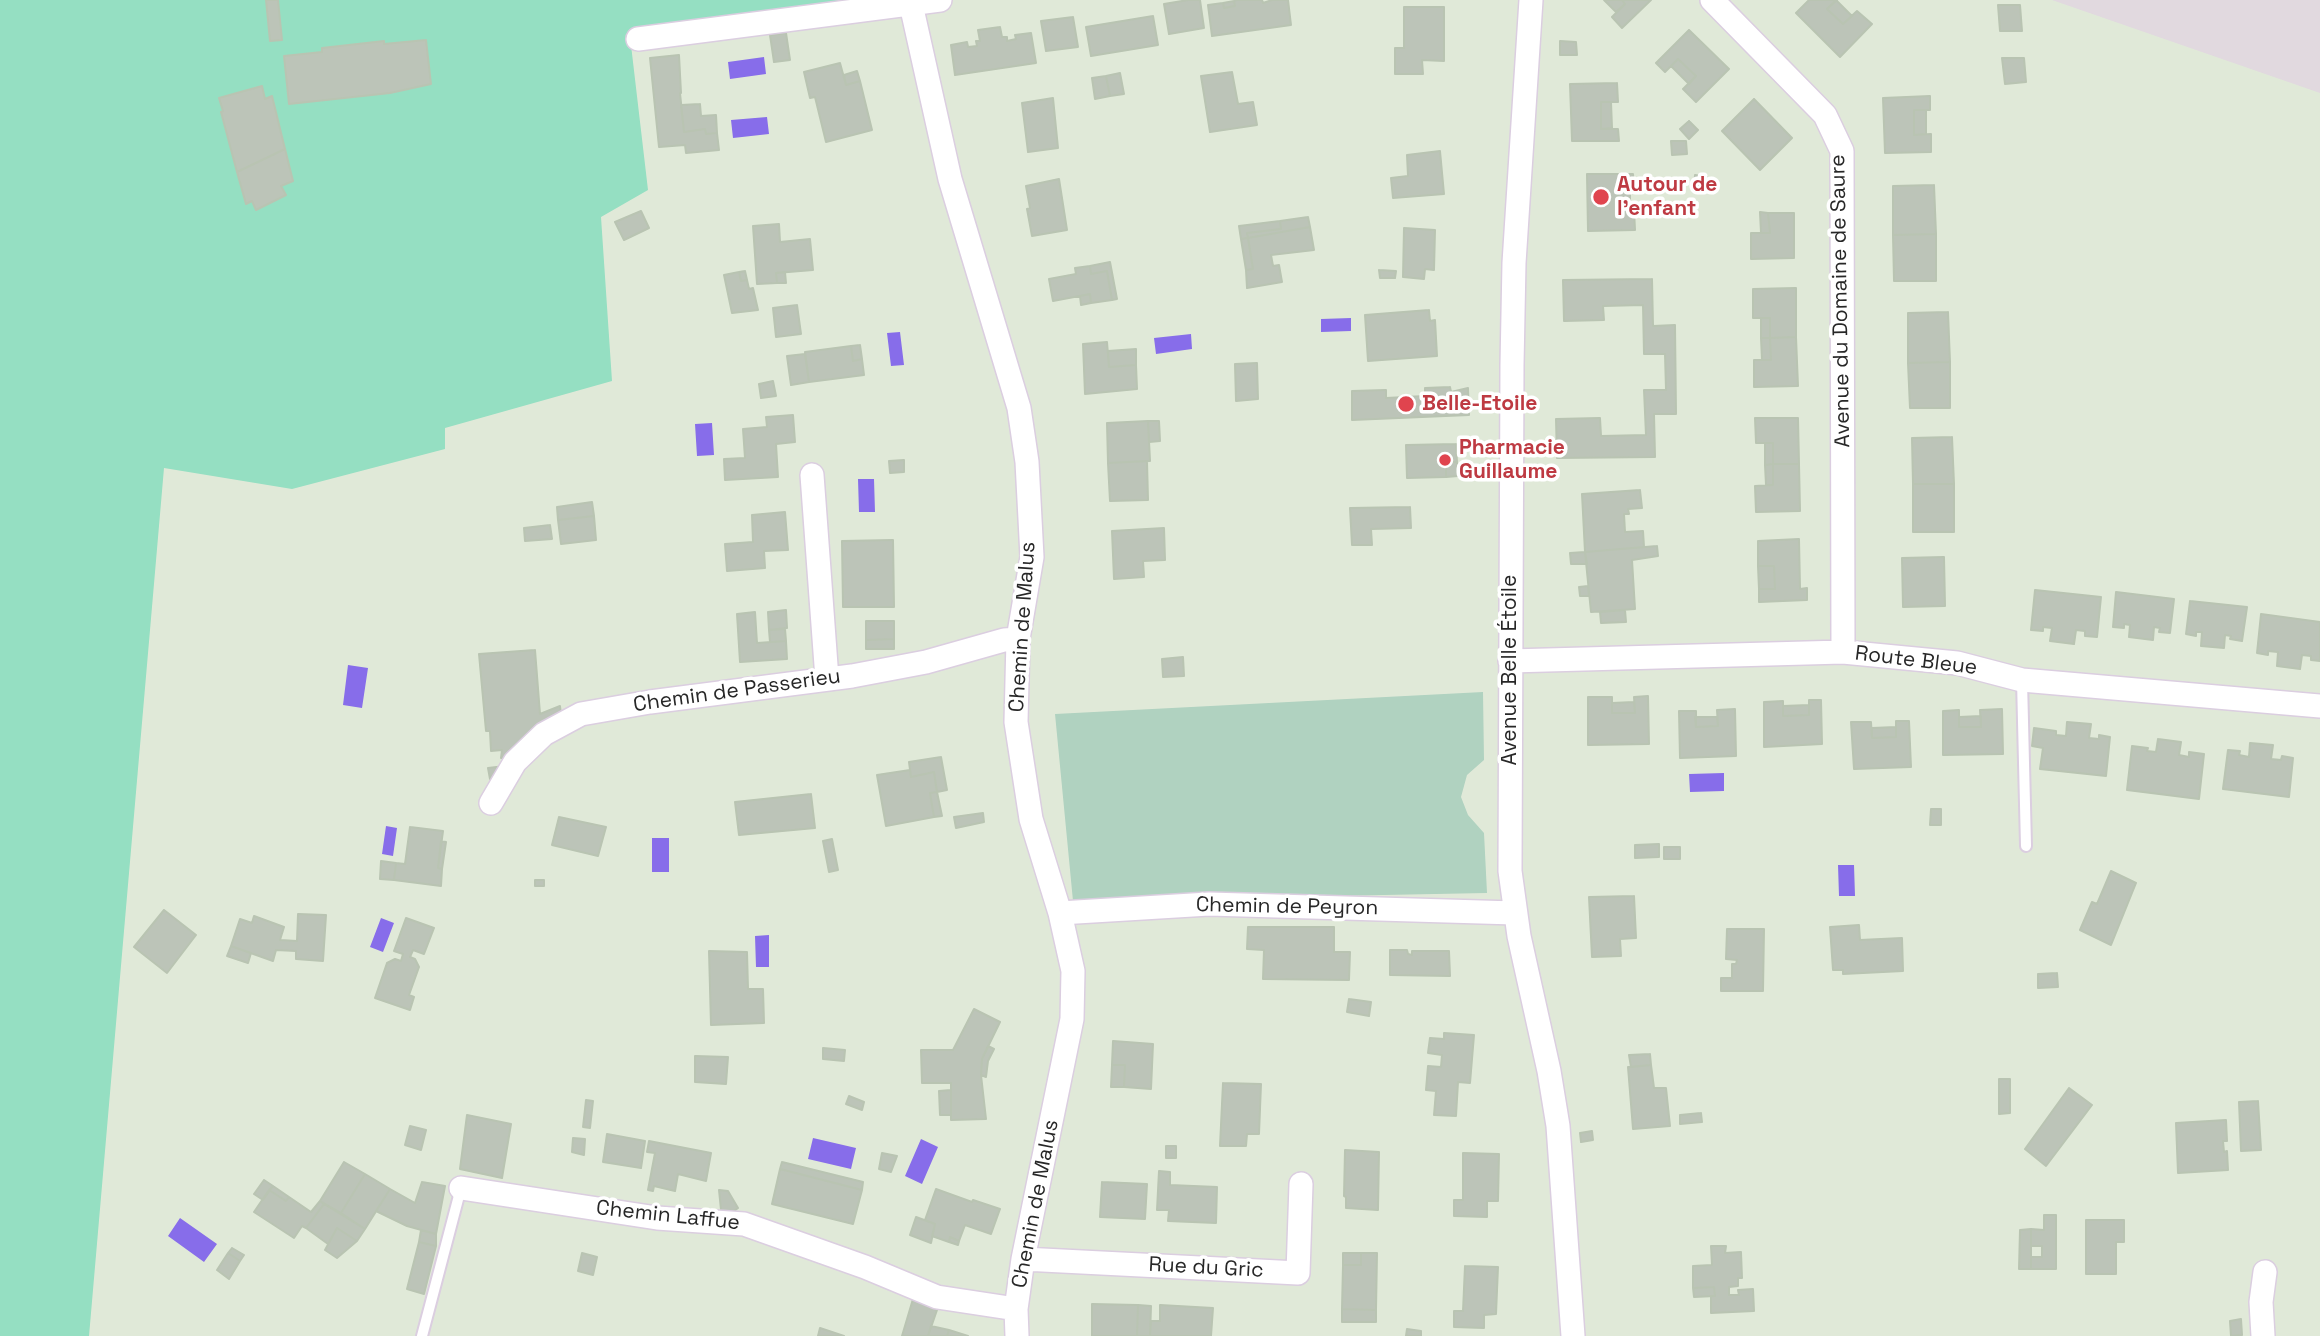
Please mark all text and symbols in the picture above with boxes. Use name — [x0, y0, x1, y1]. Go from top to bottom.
street label: Avenue du Domaine de Saure — [1826, 154, 1856, 448]
place label: Autour de l'enfant — [1617, 172, 1717, 222]
marker: Autour de l'enfant — [1591, 187, 1611, 207]
place label: Belle-Etoile — [1422, 391, 1537, 417]
marker: Belle-Etoile — [1396, 394, 1416, 414]
place label: Pharmacie Guillaume — [1459, 435, 1565, 485]
marker: Pharmacie Guillaume — [1437, 452, 1453, 468]
street label: Chemin de Malus — [1004, 541, 1042, 713]
street label: Avenue Belle Étoile — [1497, 575, 1523, 765]
street label: Route Bleue — [1853, 641, 1979, 681]
street label: Chemin de Passerieu — [632, 664, 842, 718]
street label: Chemin de Peyron — [1196, 893, 1378, 921]
street label: Chemin de Malus — [1007, 1118, 1065, 1290]
street label: Chemin Laffue — [595, 1196, 741, 1236]
street label: Rue du Gric — [1148, 1252, 1264, 1284]

